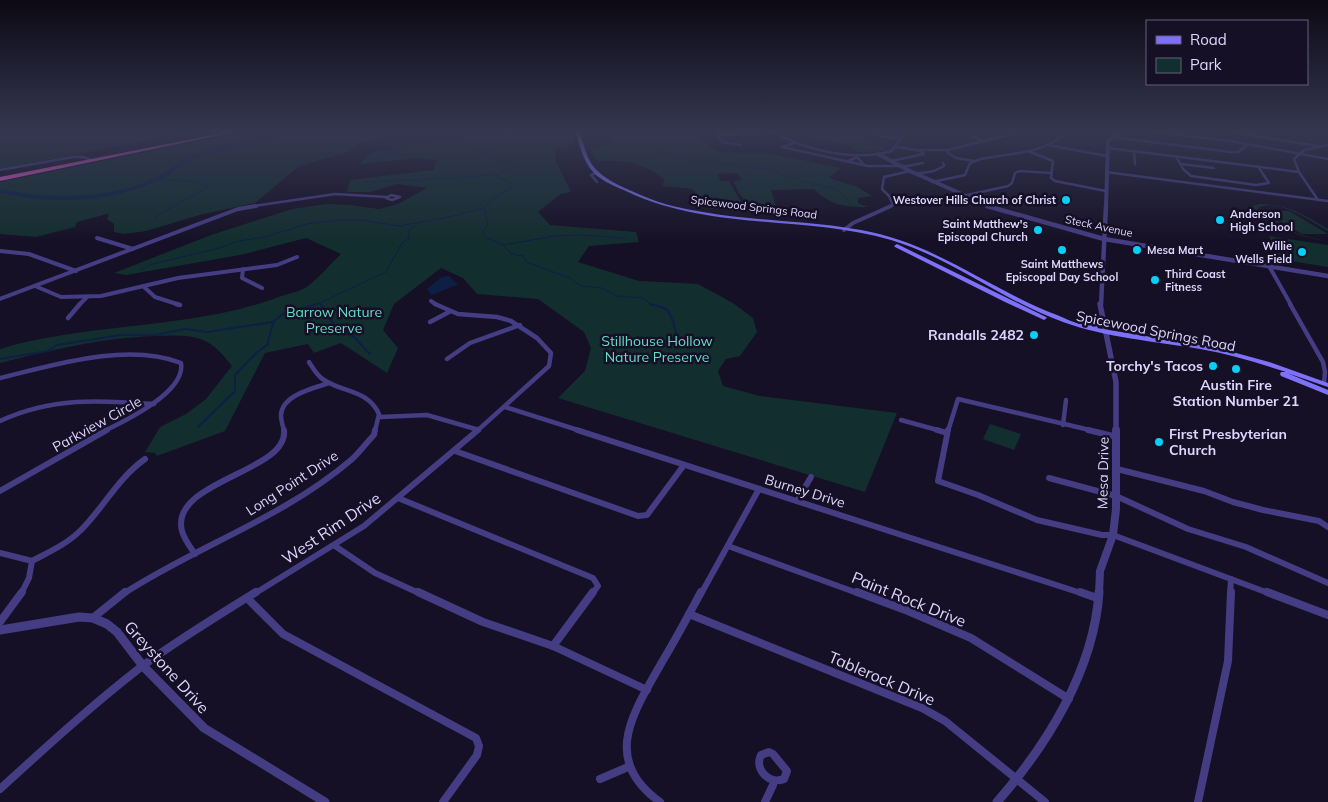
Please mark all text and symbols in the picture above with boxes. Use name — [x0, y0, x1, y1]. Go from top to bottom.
legend — [1146, 20, 1308, 85]
text: Road — [1190, 30, 1227, 49]
text: Park — [1190, 55, 1222, 74]
street label: Spicewood Springs Road — [690, 192, 818, 222]
place label: Westover Hills Church of Christ — [893, 193, 1056, 207]
marker: Westover Hills Church of Christ — [1060, 194, 1072, 206]
place label: Anderson High School — [1230, 207, 1293, 234]
street label: Steck Avenue — [1064, 212, 1134, 240]
marker: Anderson High School — [1214, 214, 1226, 226]
place label: Saint Matthew's Episcopal Church — [938, 217, 1028, 244]
marker: Saint Matthew's Episcopal Church — [1032, 224, 1044, 236]
place label: Willie Wells Field — [1235, 239, 1292, 266]
place label: Mesa Mart — [1147, 243, 1203, 257]
marker: Saint Matthews Episcopal Day School — [1056, 244, 1068, 256]
marker: Mesa Mart — [1131, 244, 1143, 256]
marker: Willie Wells Field — [1296, 246, 1308, 258]
place label: Saint Matthews Episcopal Day School — [1006, 257, 1118, 284]
place label: Third Coast Fitness — [1165, 267, 1226, 294]
marker: Third Coast Fitness — [1149, 274, 1161, 286]
park label: Barrow Nature Preserve — [286, 303, 382, 337]
street label: Spicewood Springs Road — [1075, 307, 1237, 355]
place label: Randalls 2482 — [928, 326, 1024, 344]
marker: Randalls 2482 — [1028, 329, 1040, 341]
park label: Stillhouse Hollow Nature Preserve — [601, 332, 713, 366]
place label: Torchy's Tacos — [1106, 357, 1203, 375]
marker: Torchy's Tacos — [1207, 360, 1219, 372]
marker: Austin Fire Station Number 21 — [1230, 363, 1242, 375]
place label: Austin Fire Station Number 21 — [1173, 376, 1299, 410]
street label: Parkview Circle — [49, 392, 145, 456]
place label: First Presbyterian Church — [1169, 425, 1287, 459]
marker: First Presbyterian Church — [1153, 436, 1165, 448]
street label: Mesa Drive — [1093, 437, 1113, 509]
street label: Long Point Drive — [242, 446, 342, 520]
street label: Burney Drive — [763, 470, 847, 512]
street label: West Rim Drive — [278, 488, 384, 568]
street label: Paint Rock Drive — [849, 567, 969, 631]
street label: Greystone Drive — [120, 617, 214, 717]
street label: Tablerock Drive — [826, 647, 938, 709]

